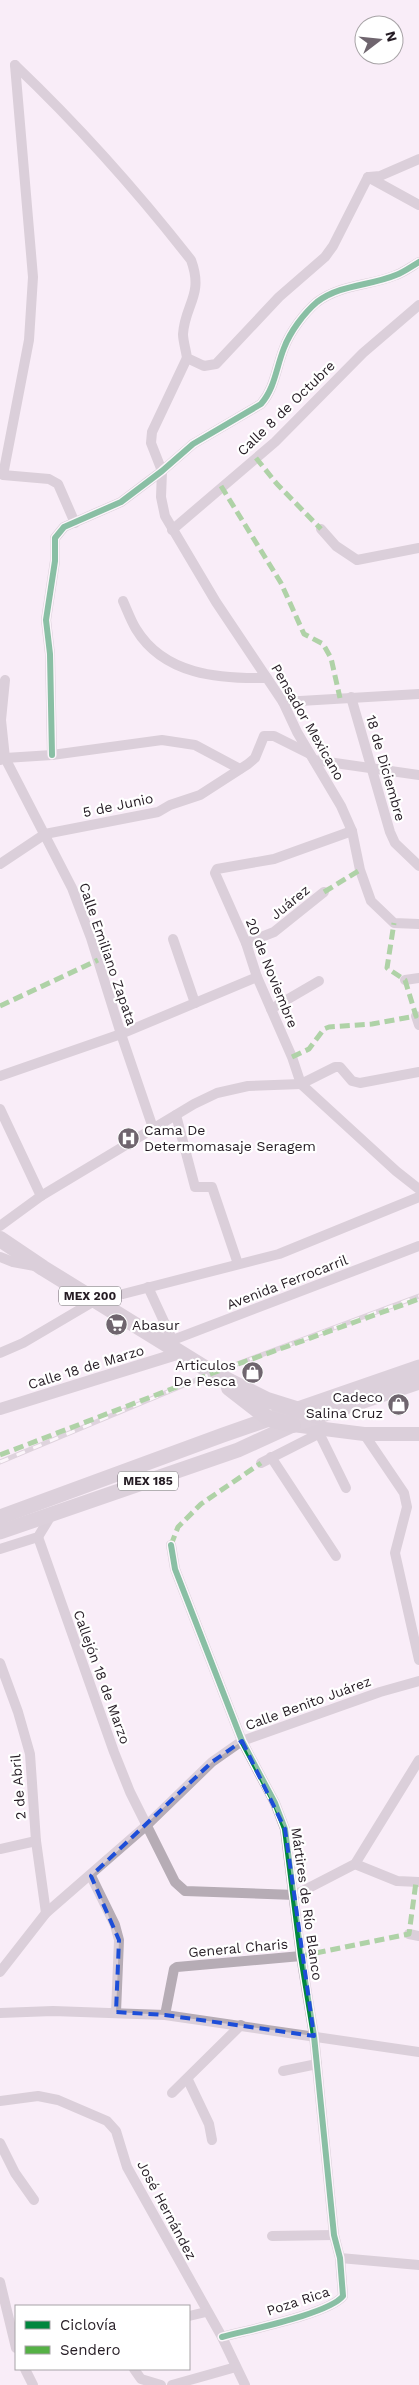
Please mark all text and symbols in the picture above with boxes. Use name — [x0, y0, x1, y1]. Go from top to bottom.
north arrow — [354, 15, 404, 65]
text: N — [382, 29, 401, 44]
street label: Calle 8 de Octubre — [234, 357, 338, 459]
street label: Pensador Mexicano — [268, 661, 348, 783]
street label: 18 de Diciembre — [363, 713, 409, 823]
street label: 5 de Junio — [81, 790, 155, 820]
street label: Calle Emiliano Zapata — [76, 881, 140, 1027]
street label: Juárez — [267, 881, 313, 923]
street label: 20 de Noviembre — [243, 916, 301, 1030]
place label: Cama De Determomasaje Seragem — [144, 1122, 316, 1154]
hospital icon: Cama De Determomasaje Seragem — [116, 1126, 140, 1150]
street label: Avenida Ferrocarril — [224, 1251, 350, 1312]
road number: MEX 200 — [59, 1286, 121, 1305]
supermarket icon: Abasur — [104, 1313, 128, 1337]
place label: Abasur — [132, 1317, 180, 1333]
street label: Calle 18 de Marzo — [26, 1342, 146, 1392]
place label: Articulos De Pesca — [173, 1357, 236, 1389]
shop icon: Articulos De Pesca — [240, 1361, 264, 1385]
place label: Cadeco Salina Cruz — [306, 1389, 383, 1421]
shop icon: Cadeco Salina Cruz — [387, 1393, 411, 1417]
road number: MEX 185 — [118, 1472, 178, 1490]
street label: Callejón 18 de Marzo — [70, 1608, 134, 1746]
street label: Calle Benito Juárez — [243, 1673, 373, 1733]
street label: 2 de Abril — [7, 1753, 29, 1820]
street label: Mártires de Río Blanco — [288, 1826, 326, 1982]
street label: General Charis — [188, 1936, 288, 1960]
street label: José Hernández — [134, 2158, 200, 2262]
street label: Poza Rica — [264, 2283, 332, 2319]
legend — [15, 2305, 190, 2370]
text: Ciclovía — [60, 2316, 117, 2334]
text: Sendero — [60, 2341, 121, 2359]

